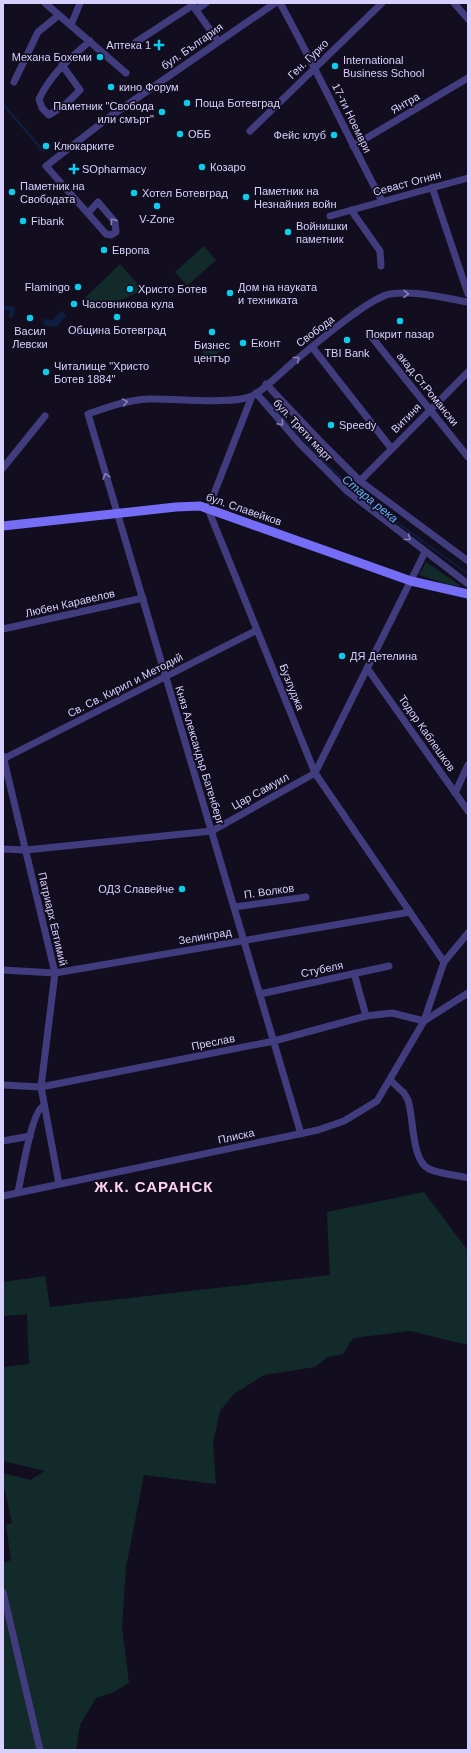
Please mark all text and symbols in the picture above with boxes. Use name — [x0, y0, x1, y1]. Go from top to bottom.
street label: бул. България — [159, 20, 225, 72]
street label: Ген. Гурко — [285, 37, 331, 81]
place label: Аптека 1 — [106, 39, 151, 51]
marker: Аптека 1 — [154, 40, 164, 50]
place label: Механа Бохеми — [12, 51, 92, 63]
marker: Механа Бохеми — [95, 52, 105, 62]
place label: International Business School — [343, 54, 424, 79]
marker: International Business School — [330, 61, 340, 71]
place label: кино Форум — [119, 81, 179, 93]
street label: 17-ти Ноември — [330, 81, 374, 155]
marker: кино Форум — [106, 82, 116, 92]
street label: Янтра — [388, 90, 422, 116]
place label: Поща Ботевград — [195, 97, 280, 109]
marker: Поща Ботевград — [182, 98, 192, 108]
place label: Паметник "Свобода или смърт" — [53, 100, 155, 125]
marker: Паметник "Свобода или смърт" — [157, 107, 167, 117]
place label: ОББ — [188, 128, 211, 140]
marker: ОББ — [175, 129, 185, 139]
place label: Фейс клуб — [274, 129, 326, 141]
marker: Фейс клуб — [329, 130, 339, 140]
place label: Клюкарките — [54, 140, 114, 152]
marker: Клюкарките — [41, 141, 51, 151]
place label: Козаро — [210, 161, 246, 173]
marker: Козаро — [197, 162, 207, 172]
place label: SOpharmacy — [82, 163, 147, 175]
marker: SOpharmacy — [69, 164, 79, 174]
street label: Севаст Огнян — [372, 168, 442, 198]
place label: Паметник на Свободата — [20, 180, 86, 205]
place label: Паметник на Незнайния войн — [254, 185, 337, 210]
marker: Паметник на Свободата — [7, 187, 17, 197]
place label: Хотел Ботевград — [142, 187, 228, 199]
marker: Хотел Ботевград — [129, 188, 139, 198]
marker: Паметник на Незнайния войн — [241, 192, 251, 202]
marker: V-Zone — [152, 201, 162, 211]
place label: V-Zone — [139, 213, 175, 225]
place label: Fibank — [31, 215, 65, 227]
marker: Fibank — [18, 216, 28, 226]
one-way arrow — [110, 218, 118, 225]
place label: Войнишки паметник — [296, 220, 348, 245]
marker: Войнишки паметник — [283, 227, 293, 237]
place label: Европа — [112, 244, 150, 256]
marker: Европа — [99, 245, 109, 255]
place label: Flamingo — [25, 281, 70, 293]
place label: Дом на науката и техниката — [238, 281, 318, 306]
marker: Flamingo — [73, 282, 83, 292]
place label: Христо Ботев — [138, 283, 207, 295]
marker: Христо Ботев — [125, 284, 135, 294]
marker: Дом на науката и техниката — [225, 288, 235, 298]
one-way arrow — [403, 289, 409, 298]
place label: Часовникова кула — [82, 298, 175, 310]
marker: Часовникова кула — [69, 299, 79, 309]
marker: Община Ботевград — [112, 312, 122, 322]
street label: Свобода — [294, 312, 337, 349]
marker: Васил Левски — [25, 313, 35, 323]
marker: Покрит пазар — [395, 316, 405, 326]
place label: Община Ботевград — [68, 324, 167, 336]
place label: Васил Левски — [12, 325, 48, 350]
marker: Бизнес център — [207, 327, 217, 337]
place label: Покрит пазар — [366, 328, 434, 340]
marker: TBI Bank — [342, 335, 352, 345]
place label: Еконт — [251, 337, 281, 349]
marker: Еконт — [238, 338, 248, 348]
place label: Бизнес център — [194, 339, 231, 364]
place label: TBI Bank — [324, 347, 370, 359]
street label: акад.Ст.Романски — [395, 350, 461, 428]
one-way arrow — [292, 357, 299, 364]
place label: Читалище "Христо Ботев 1884" — [54, 360, 149, 385]
marker: Читалище "Христо Ботев 1884" — [41, 367, 51, 377]
street label: бул. Трети март — [271, 396, 335, 464]
one-way arrow — [122, 399, 128, 407]
street label: Витиня — [389, 401, 423, 435]
one-way arrow — [277, 418, 284, 425]
place label: Speedy — [339, 419, 377, 431]
marker: Speedy — [326, 420, 336, 430]
one-way arrow — [103, 472, 111, 479]
water label: Стара река — [339, 472, 401, 526]
street label: бул. Славейков — [205, 490, 284, 528]
one-way arrow — [403, 534, 410, 541]
street label: Любен Каравелов — [24, 587, 116, 619]
place label: ДЯ Детелина — [350, 650, 418, 662]
street label: Св. Св. Кирил и Методий — [65, 651, 185, 719]
marker: ДЯ Детелина — [337, 651, 347, 661]
street label: Бузлуджа — [277, 662, 307, 713]
street label: Княз Александър Батенберг — [173, 684, 227, 826]
street label: Тодор Каблешков — [396, 693, 458, 773]
street label: Цар Самуил — [229, 770, 291, 812]
street label: Патриарх Евтимий — [36, 871, 70, 967]
street label: П. Волков — [243, 882, 295, 900]
place label: ОДЗ Славейче — [98, 883, 174, 895]
marker: ОДЗ Славейче — [177, 884, 187, 894]
street label: Зелинград — [178, 925, 233, 947]
street label: Стубеля — [300, 959, 344, 979]
street label: Преслав — [190, 1032, 236, 1052]
street label: Плиска — [217, 1126, 256, 1146]
district label: Ж.К. САРАНСК — [94, 1178, 213, 1195]

